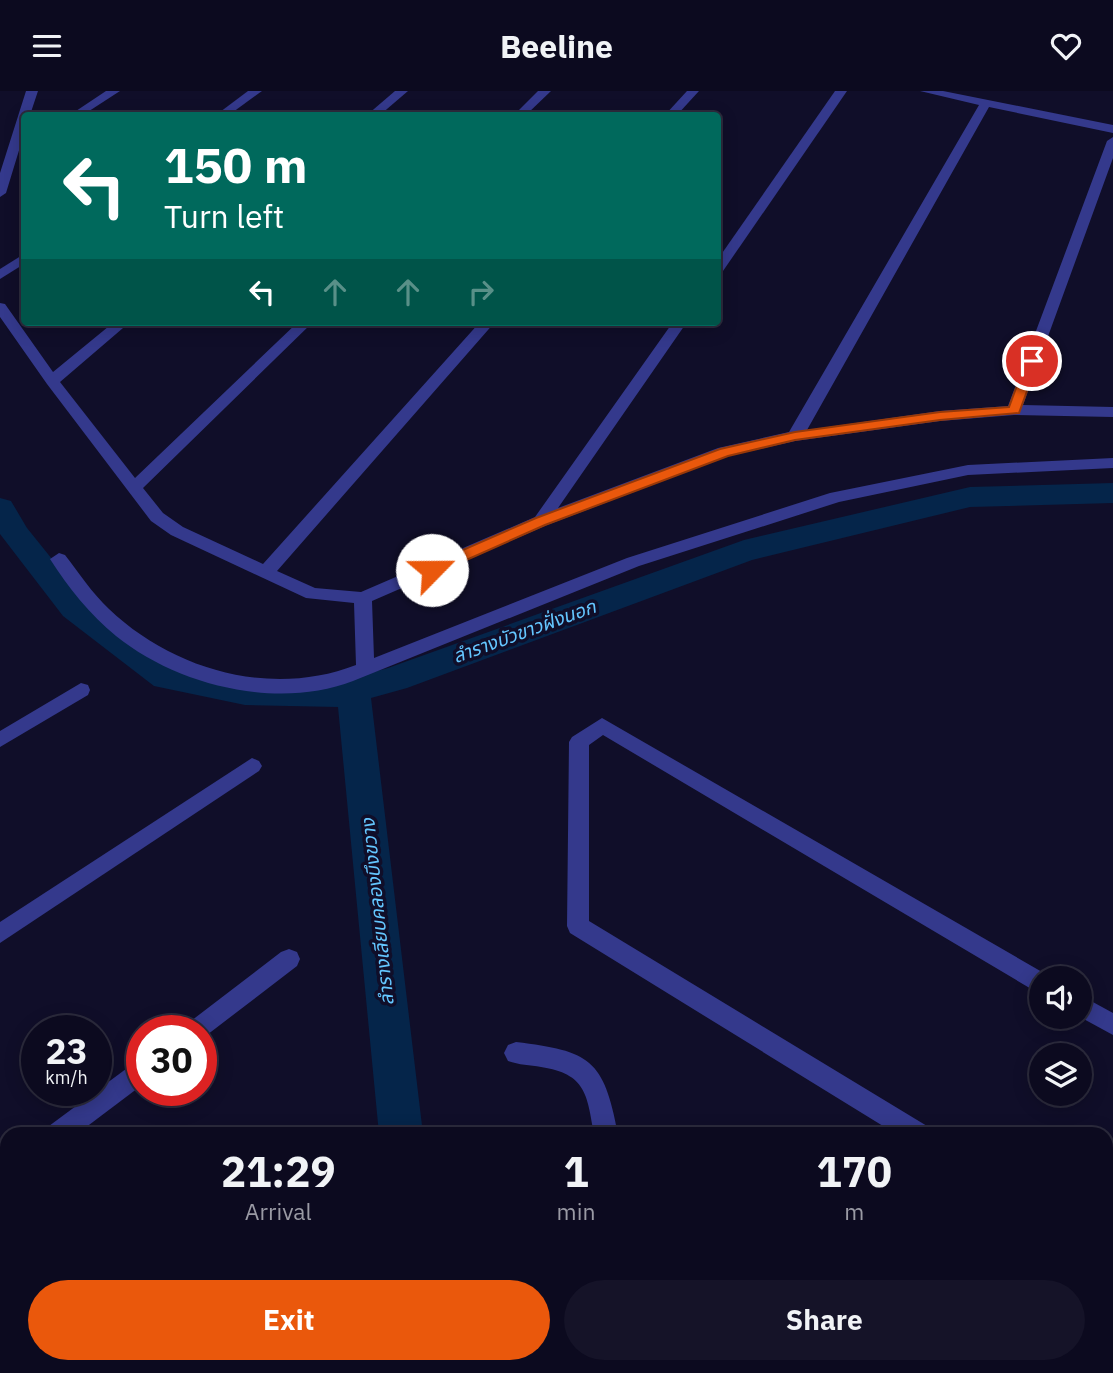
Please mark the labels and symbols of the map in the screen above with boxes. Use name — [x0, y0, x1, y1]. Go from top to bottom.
pin — [1002, 331, 1062, 391]
position arrow — [395, 533, 469, 607]
water label: ลำรางบัวขาวฝั่งนอก — [449, 594, 599, 668]
water label: ลำรางเลียบคลองบึงขวาง — [355, 817, 399, 1007]
speed limit sign: 30 — [126, 1015, 217, 1106]

